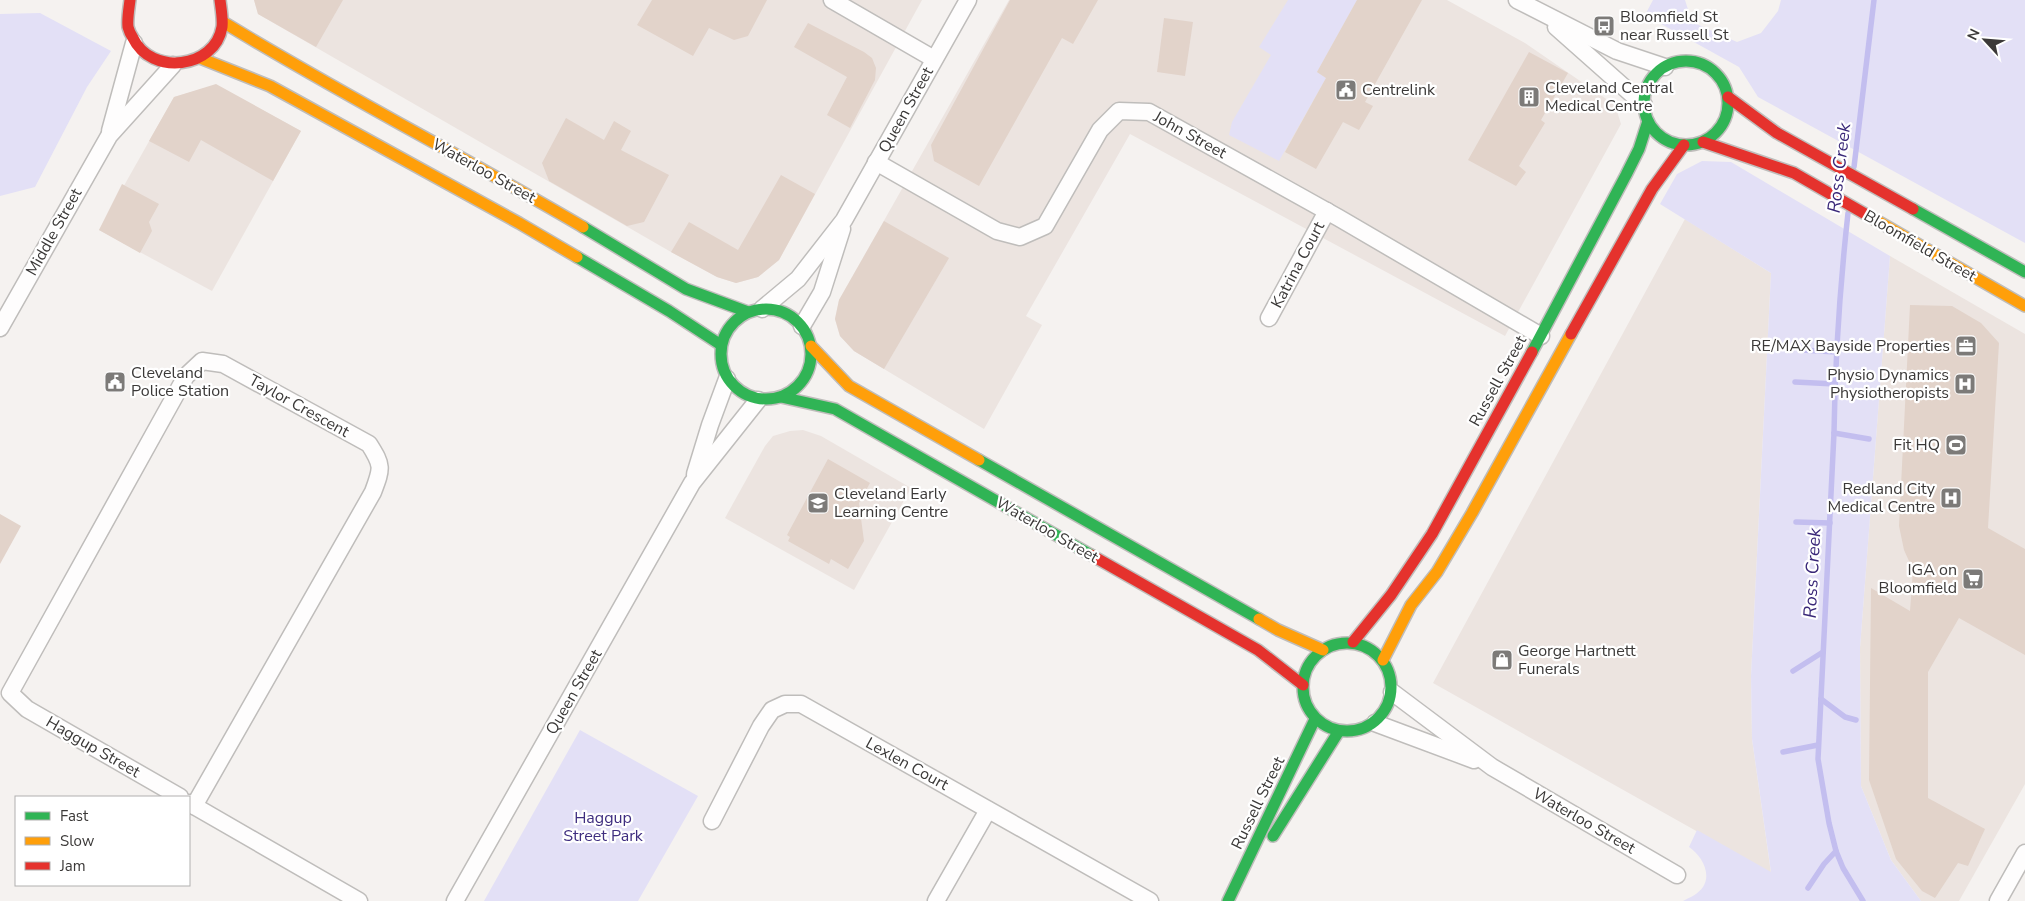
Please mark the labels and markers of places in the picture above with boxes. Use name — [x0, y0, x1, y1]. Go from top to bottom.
place label: Bloomfield St near Russell St — [1620, 6, 1729, 46]
bus stop icon: Bloomfield St near Russell St — [1592, 14, 1616, 38]
place label: Cleveland Central Medical Centre — [1545, 77, 1674, 117]
public building icon: Centrelink — [1334, 78, 1358, 102]
place label: Centrelink — [1362, 79, 1436, 101]
building icon: Cleveland Central Medical Centre — [1517, 85, 1541, 109]
office icon: RE/MAX Bayside Properties — [1954, 334, 1978, 358]
place label: RE/MAX Bayside Properties — [1751, 335, 1950, 357]
place label: Cleveland Police Station — [131, 362, 229, 402]
place label: Physio Dynamics Physiotheropists — [1827, 364, 1949, 404]
public building icon: Cleveland Police Station — [103, 370, 127, 394]
hospital icon: Physio Dynamics Physiotheropists — [1953, 372, 1977, 396]
sports icon: Fit HQ — [1944, 433, 1968, 457]
place label: Fit HQ — [1893, 434, 1940, 456]
place label: Redland City Medical Centre — [1828, 478, 1936, 518]
place label: Cleveland Early Learning Centre — [834, 483, 948, 523]
hospital icon: Redland City Medical Centre — [1939, 486, 1963, 510]
school or university icon: Cleveland Early Learning Centre — [806, 491, 830, 515]
place label: IGA on Bloomfield — [1879, 559, 1957, 599]
supermarket icon: IGA on Bloomfield — [1961, 567, 1985, 591]
place label: George Hartnett Funerals — [1518, 640, 1636, 680]
shop icon: George Hartnett Funerals — [1490, 648, 1514, 672]

